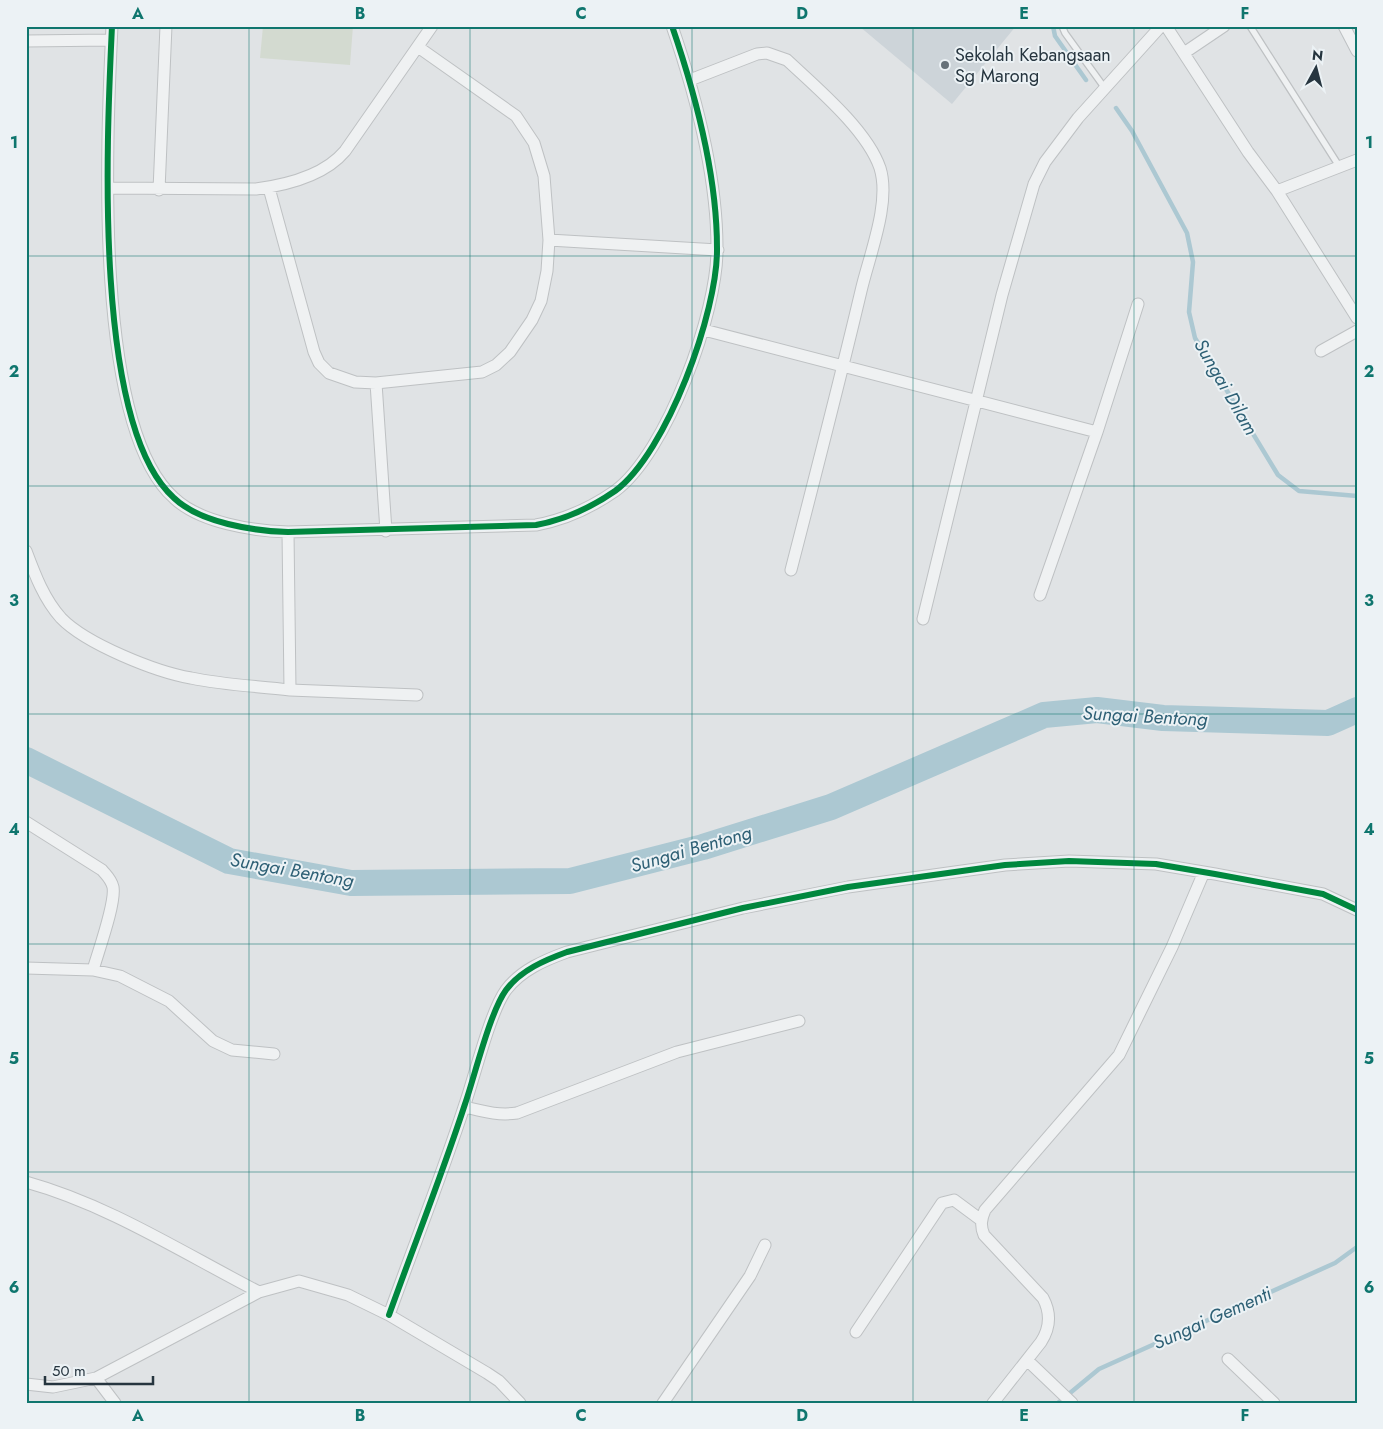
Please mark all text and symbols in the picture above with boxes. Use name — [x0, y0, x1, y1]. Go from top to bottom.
text: A — [131, 2, 144, 25]
text: B — [355, 2, 365, 25]
text: C — [575, 2, 587, 25]
text: D — [796, 2, 808, 25]
text: E — [1019, 2, 1029, 25]
text: F — [1241, 2, 1249, 25]
place label: Sekolah Kebangsaan Sg Marong — [955, 42, 1111, 89]
north arrow — [1290, 42, 1340, 92]
text: N — [1311, 44, 1324, 66]
marker: Sekolah Kebangsaan Sg Marong — [939, 59, 951, 71]
text: 1 — [10, 131, 18, 154]
text: 1 — [1365, 131, 1373, 154]
water label: Sungai Dilam — [1187, 334, 1265, 440]
text: 2 — [9, 360, 19, 383]
text: 2 — [1364, 360, 1374, 383]
text: 3 — [9, 589, 19, 612]
text: 3 — [1364, 589, 1374, 612]
water label: Sungai Bentong — [1082, 699, 1209, 733]
text: 4 — [8, 818, 20, 841]
text: 4 — [1363, 818, 1375, 841]
water label: Sungai Bentong — [627, 819, 755, 879]
water label: Sungai Bentong — [228, 846, 356, 894]
text: 5 — [9, 1047, 19, 1070]
text: 5 — [1364, 1047, 1374, 1070]
text: 6 — [9, 1276, 19, 1299]
text: 6 — [1364, 1276, 1374, 1299]
water label: Sungai Gementi — [1148, 1279, 1277, 1356]
scale bar — [45, 1354, 152, 1386]
text: 50 m — [52, 1360, 86, 1382]
text: A — [131, 1404, 144, 1427]
text: B — [355, 1404, 365, 1427]
text: C — [575, 1404, 587, 1427]
text: D — [796, 1404, 808, 1427]
text: E — [1019, 1404, 1029, 1427]
text: F — [1241, 1404, 1249, 1427]

